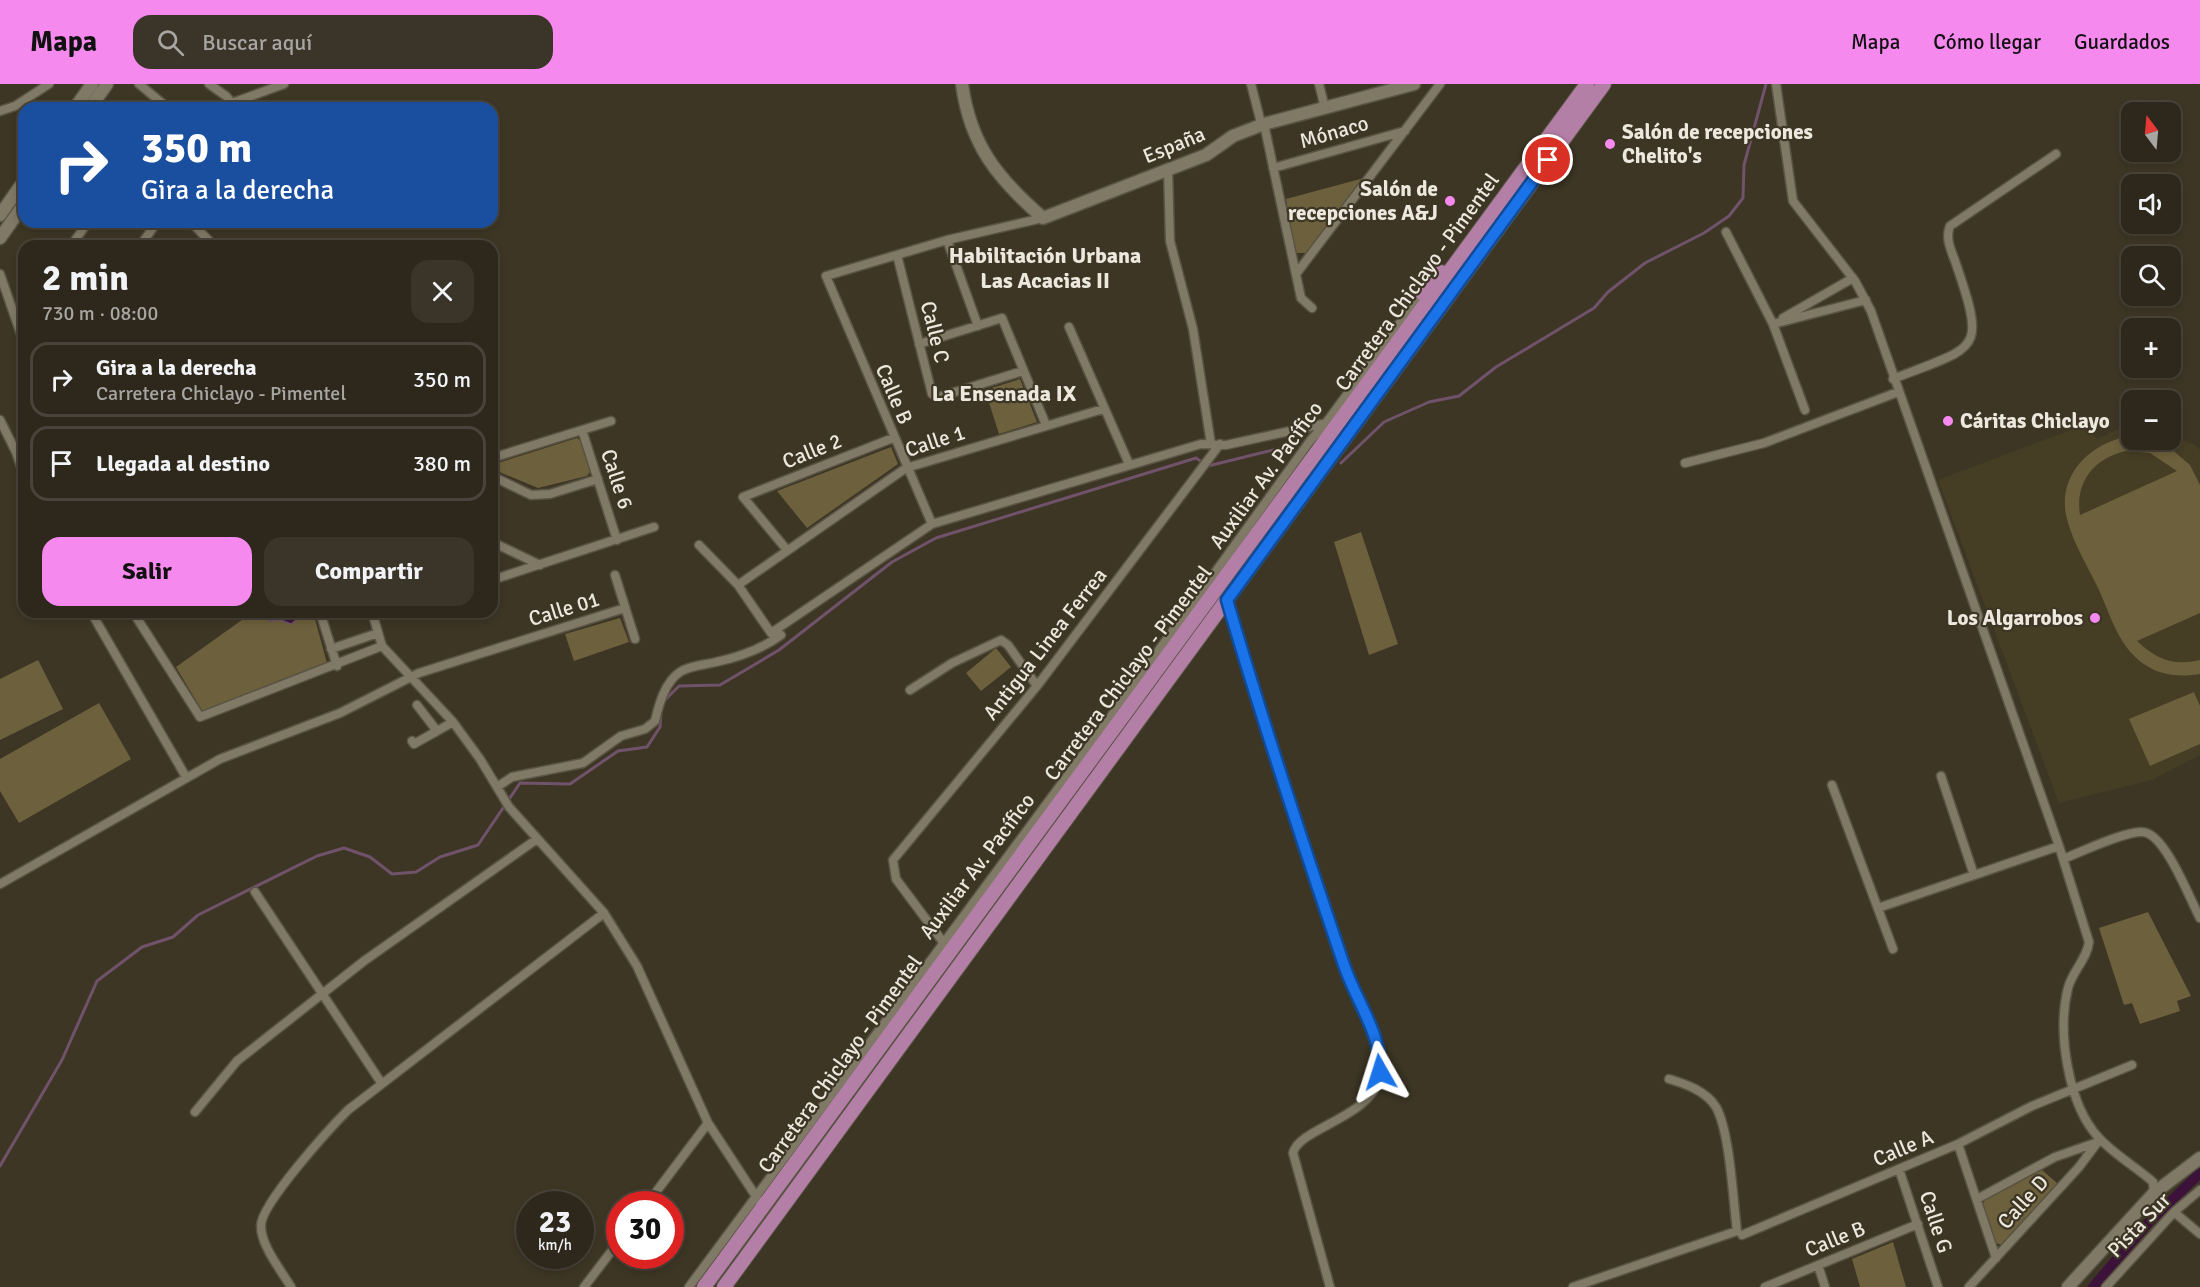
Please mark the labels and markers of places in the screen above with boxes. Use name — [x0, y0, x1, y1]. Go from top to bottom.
place label: Salón de recepciones Chelito's — [1622, 119, 1813, 169]
pin — [1522, 134, 1573, 185]
marker: Salón de recepciones Chelito's — [1603, 137, 1617, 151]
place label: Salón de recepciones A&J — [1288, 176, 1438, 226]
marker: Salón de recepciones A&J — [1443, 194, 1457, 208]
place label: Cáritas Chiclayo — [1960, 408, 2110, 434]
marker: Cáritas Chiclayo — [1941, 414, 1955, 428]
place label: Los Algarrobos — [1947, 605, 2083, 631]
marker: Los Algarrobos — [2088, 611, 2102, 625]

